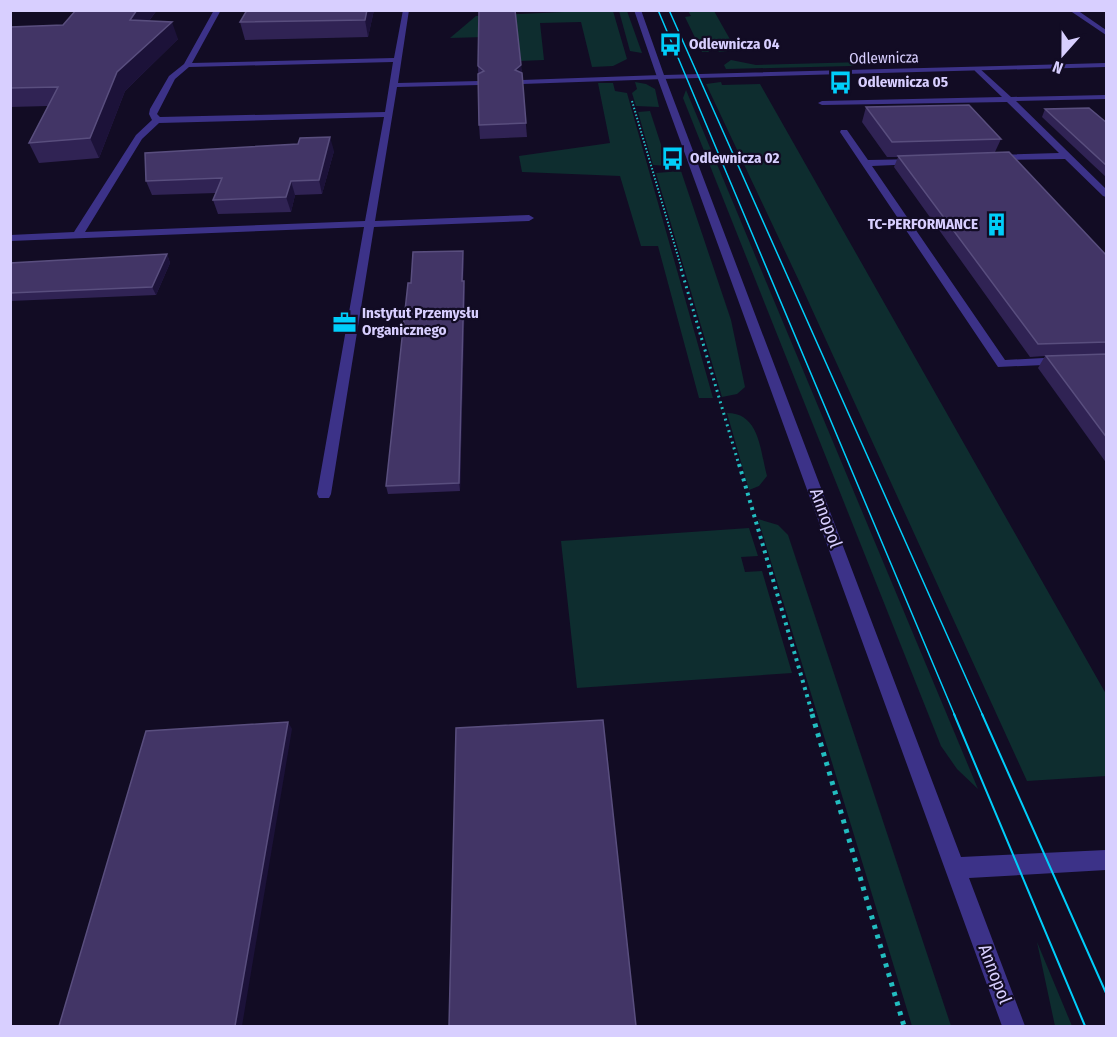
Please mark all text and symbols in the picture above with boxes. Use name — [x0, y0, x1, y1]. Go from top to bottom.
north arrow — [1033, 24, 1093, 84]
bus stop icon: Odlewnicza 04 — [658, 31, 684, 57]
place label: Odlewnicza 04 — [689, 35, 780, 53]
street label: Odlewnicza — [849, 48, 919, 68]
text: N — [1050, 57, 1066, 78]
bus stop icon: Odlewnicza 05 — [827, 69, 853, 95]
place label: Odlewnicza 05 — [858, 73, 948, 91]
bus stop icon: Odlewnicza 02 — [659, 145, 685, 171]
place label: Odlewnicza 02 — [690, 149, 780, 167]
building icon: TC-PERFORMANCE — [983, 211, 1009, 237]
place label: TC-PERFORMANCE — [868, 215, 978, 233]
place label: Instytut Przemysłu Organicznego — [362, 304, 479, 339]
office icon: Instytut Przemysłu Organicznego — [331, 309, 357, 335]
street label: Annopol — [805, 485, 847, 551]
street label: Annopol — [974, 941, 1016, 1007]

